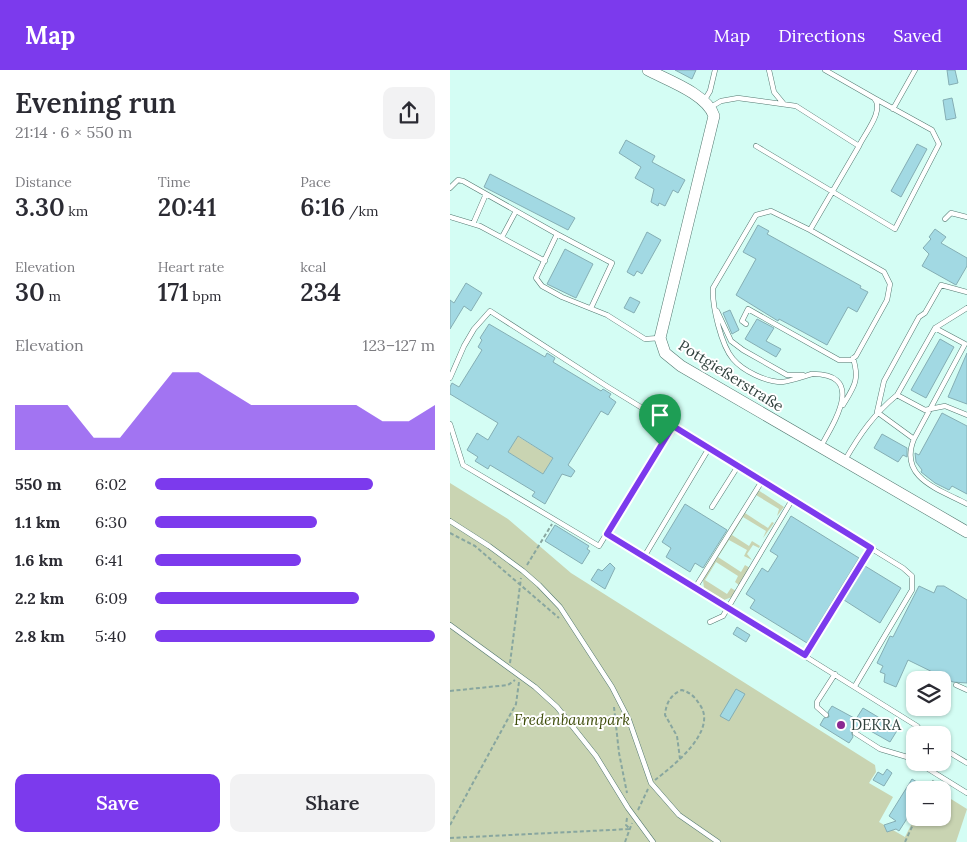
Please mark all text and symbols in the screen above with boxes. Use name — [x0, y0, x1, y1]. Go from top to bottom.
text: Map — [25, 20, 75, 51]
text: Map — [714, 24, 750, 47]
text: Directions — [778, 24, 865, 47]
text: Saved — [893, 24, 942, 47]
text: Evening run — [15, 85, 176, 121]
button: share — [383, 87, 435, 139]
text: 21:14 · 6 × 550 m — [15, 122, 132, 142]
text: Distance — [15, 173, 72, 191]
text: Time — [158, 173, 191, 191]
text: Pace — [300, 173, 331, 191]
text: 3.30 — [15, 191, 65, 223]
text: 20:41 — [158, 191, 216, 223]
text: 6:16 — [300, 191, 345, 223]
text: km — [65, 202, 88, 220]
text: /km — [345, 202, 379, 220]
text: Elevation — [15, 258, 75, 276]
text: Heart rate — [158, 258, 224, 276]
text: kcal — [300, 258, 326, 276]
text: 30 — [15, 276, 45, 308]
text: 171 — [158, 276, 189, 308]
text: 234 — [300, 276, 341, 308]
text: m — [45, 287, 61, 305]
text: bpm — [189, 287, 222, 305]
text: Elevation — [15, 335, 84, 355]
text: 123–127 m — [363, 335, 435, 355]
street label: Pottgießerstraße — [675, 336, 787, 416]
pin — [639, 394, 681, 445]
icon: arrive — [646, 401, 674, 429]
text: 550 m — [15, 474, 61, 494]
text: 6:02 — [95, 474, 127, 494]
text: 1.1 km — [15, 512, 60, 532]
text: 6:30 — [95, 512, 127, 532]
text: 1.6 km — [15, 550, 63, 570]
text: 6:41 — [95, 550, 123, 570]
text: 2.2 km — [15, 588, 64, 608]
text: 6:09 — [95, 588, 127, 608]
text: 2.8 km — [15, 626, 65, 646]
text: 5:40 — [95, 626, 126, 646]
map controls — [906, 671, 951, 826]
button: layers — [906, 671, 951, 716]
park label: Fredenbaumpark — [514, 710, 630, 729]
place label: DEKRA — [851, 715, 902, 734]
marker: DEKRA — [835, 719, 847, 731]
button: + — [906, 726, 951, 771]
button: Save — [15, 774, 220, 832]
button: Share — [230, 774, 435, 832]
button: − — [906, 781, 951, 826]

